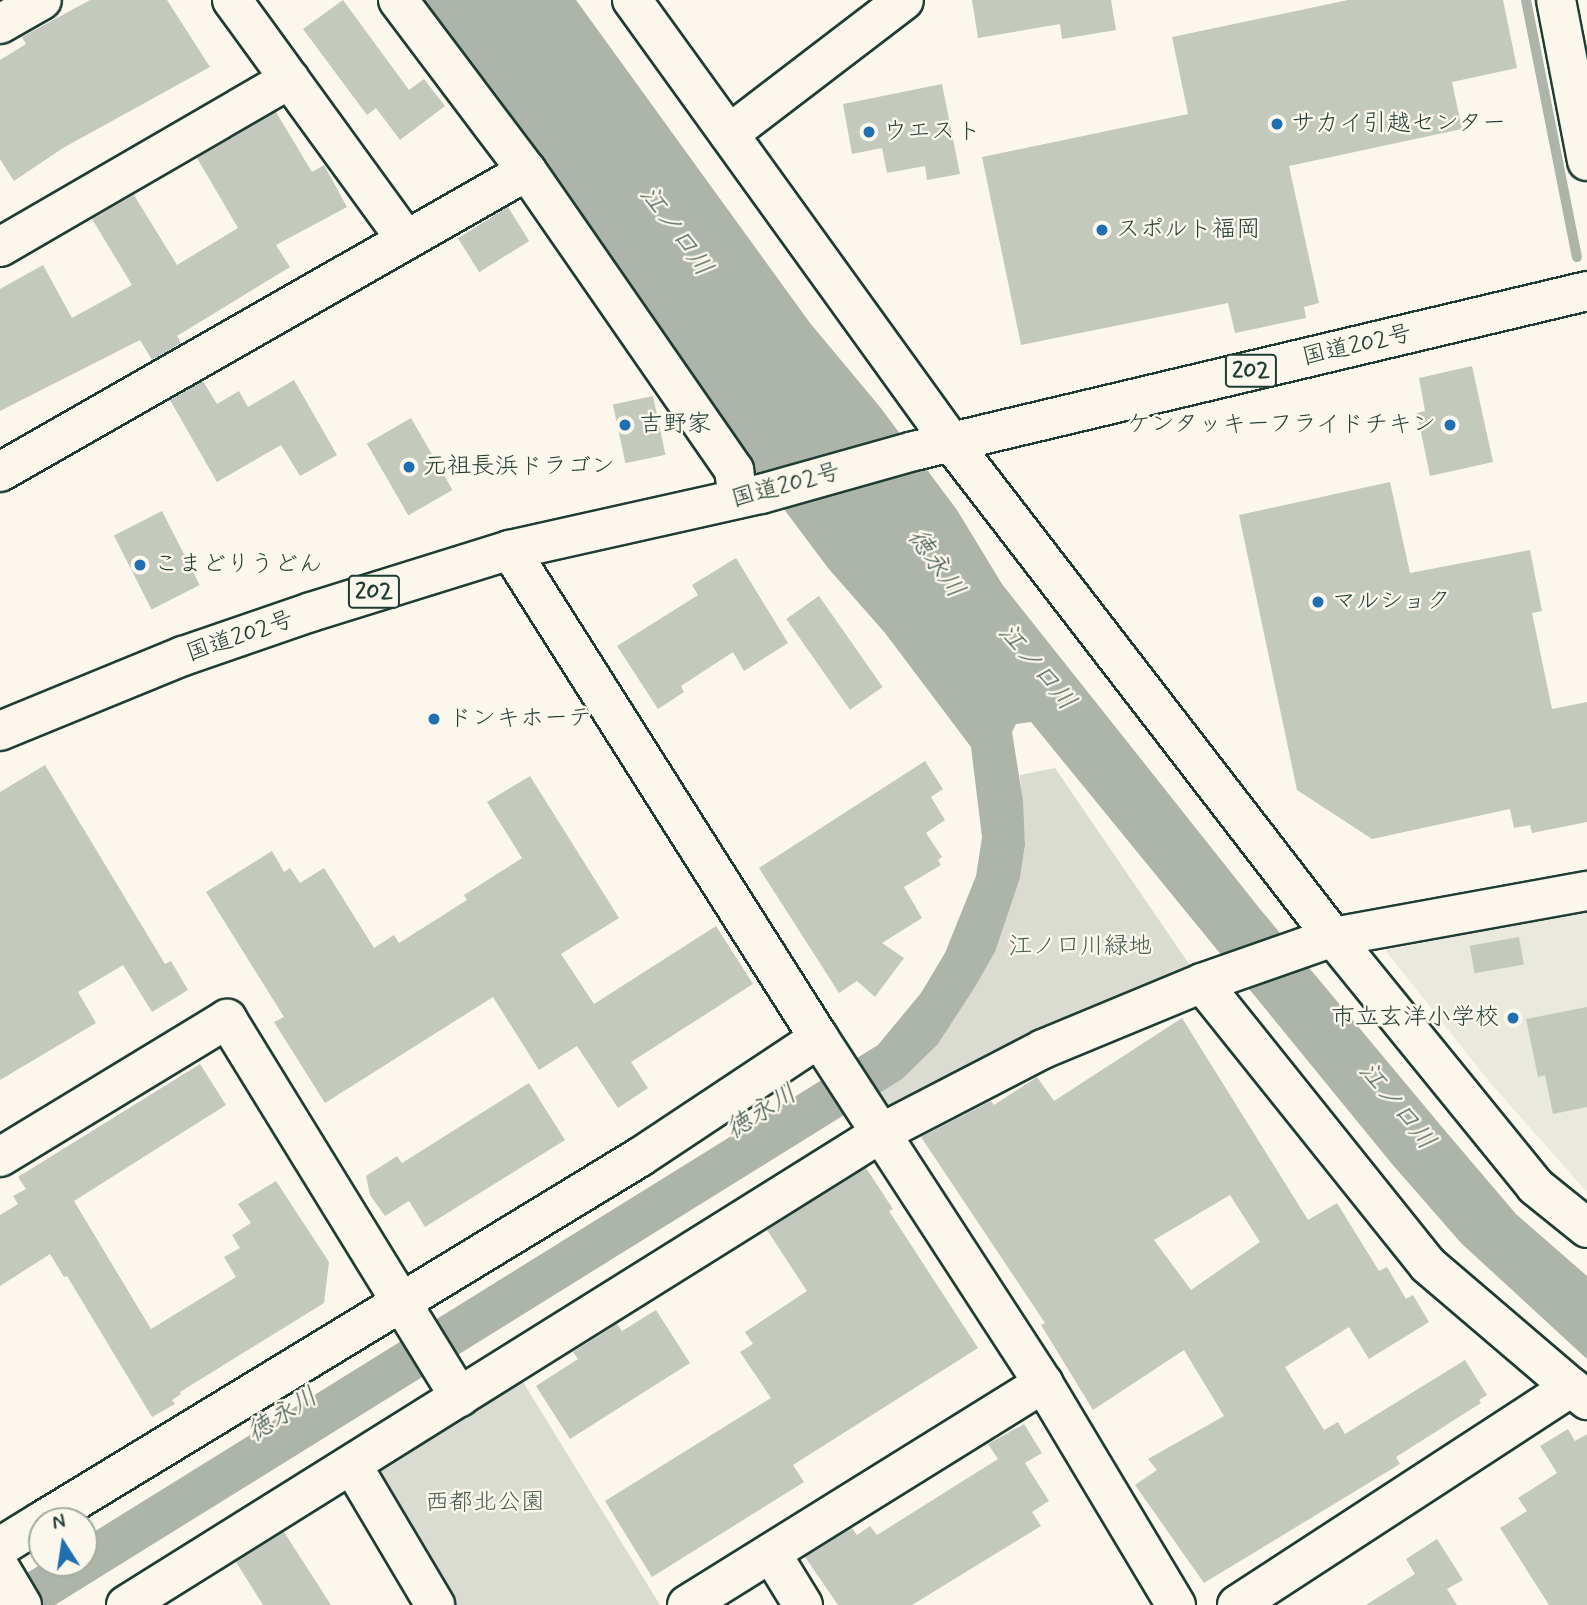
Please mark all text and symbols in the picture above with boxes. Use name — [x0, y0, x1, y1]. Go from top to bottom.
place label: サカイ引越センター — [1291, 110, 1507, 138]
marker: サカイ引越センター — [1269, 116, 1285, 132]
place label: ウエスト — [883, 118, 979, 146]
marker: ウエスト — [861, 124, 877, 140]
water label: 江ノ口川 — [632, 181, 718, 283]
place label: スポルト福岡 — [1116, 216, 1260, 244]
marker: スポルト福岡 — [1094, 222, 1110, 238]
street label: 国道202号 — [1299, 319, 1415, 373]
road number: 202 — [1225, 352, 1277, 390]
place label: 吉野家 — [639, 411, 711, 439]
place label: ケンタッキーフライドチキン — [1124, 411, 1436, 439]
marker: 吉野家 — [617, 417, 633, 433]
marker: ケンタッキーフライドチキン — [1442, 417, 1458, 433]
place label: 元祖長浜ドラゴン — [423, 453, 615, 481]
street label: 国道202号 — [728, 458, 844, 514]
marker: 元祖長浜ドラゴン — [401, 459, 417, 475]
water label: 徳永川 — [900, 523, 970, 605]
place label: こまどりうどん — [154, 551, 322, 579]
marker: こまどりうどん — [132, 557, 148, 573]
road number: 202 — [348, 572, 400, 612]
place label: マルショク — [1332, 588, 1452, 616]
marker: マルショク — [1310, 594, 1326, 610]
street label: 国道202号 — [182, 605, 298, 669]
water label: 江ノ口川 — [991, 618, 1081, 718]
place label: ドンキホーテ — [448, 705, 592, 733]
marker: ドンキホーテ — [426, 711, 442, 727]
park label: 江ノ口川緑地 — [1008, 933, 1152, 961]
place label: 市立玄洋小学校 — [1331, 1004, 1499, 1032]
marker: 市立玄洋小学校 — [1505, 1010, 1521, 1026]
water label: 江ノ口川 — [1351, 1057, 1441, 1157]
water label: 徳永川 — [721, 1079, 803, 1147]
water label: 徳永川 — [242, 1382, 324, 1450]
park label: 西都北公園 — [425, 1489, 545, 1517]
north arrow — [28, 1507, 98, 1577]
text: N — [50, 1509, 68, 1536]

